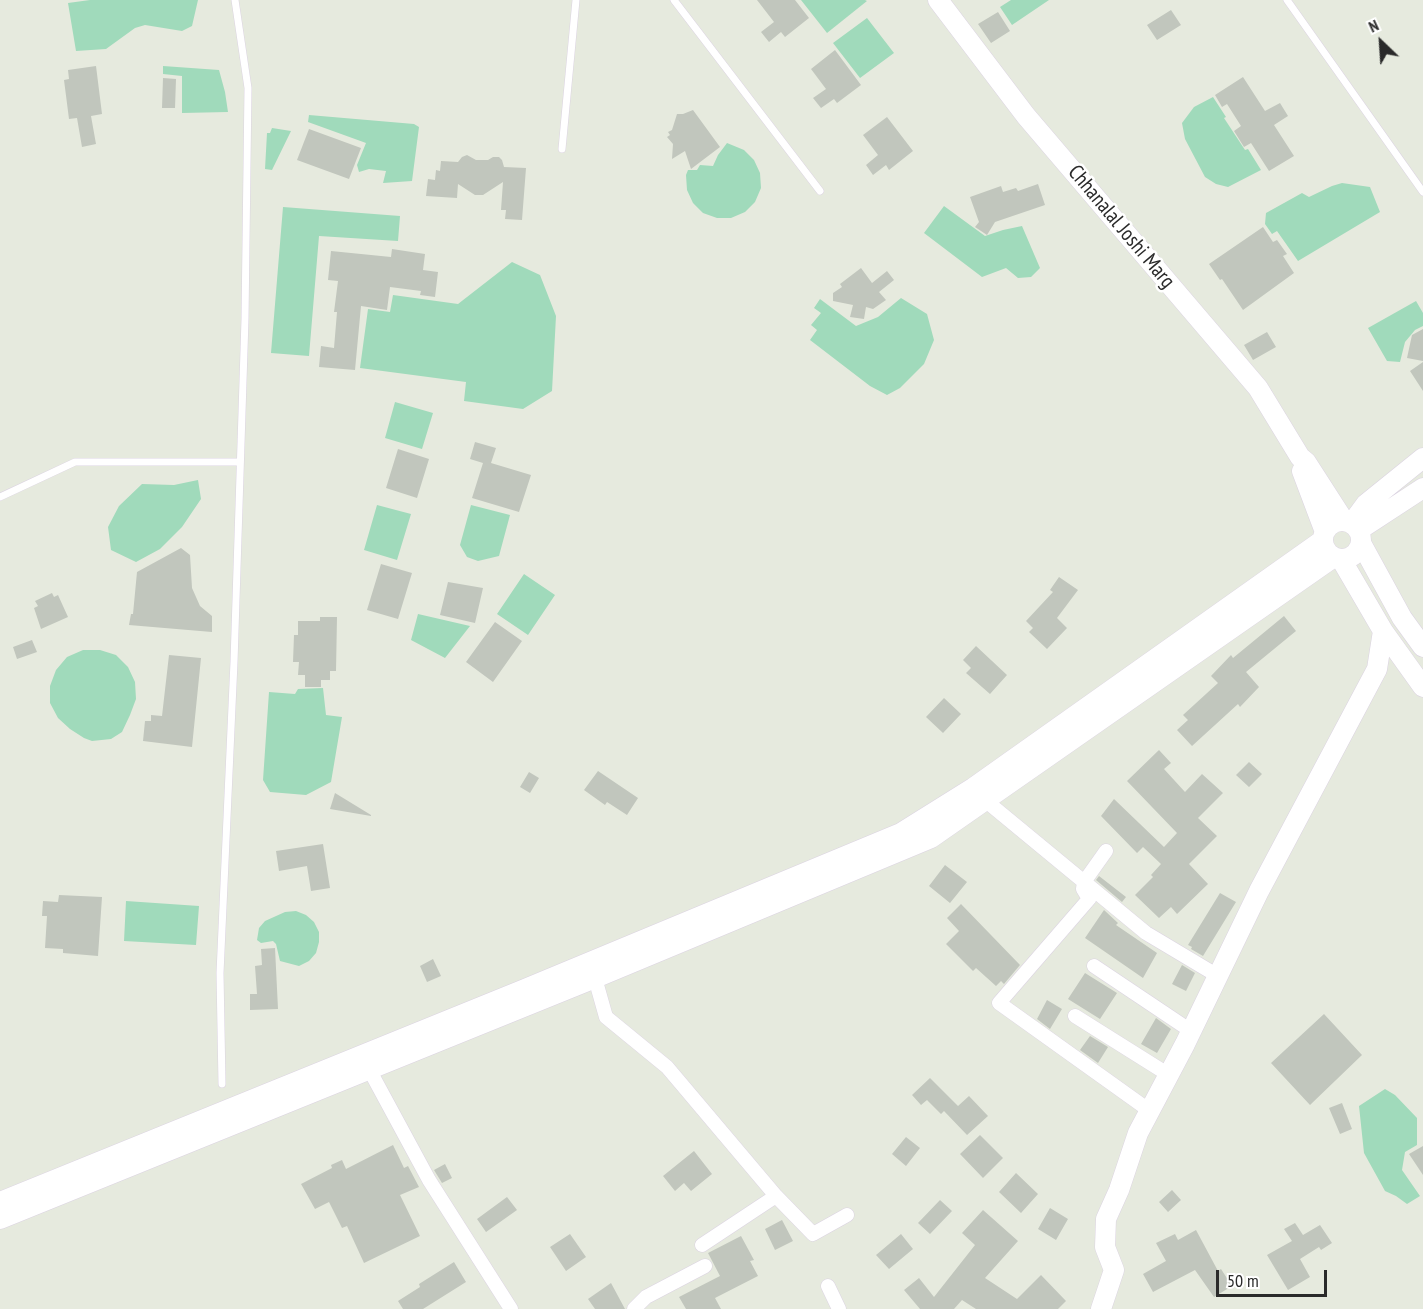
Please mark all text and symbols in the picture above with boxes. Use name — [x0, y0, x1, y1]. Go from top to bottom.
north arrow — [1351, 12, 1411, 72]
text: N — [1365, 15, 1382, 37]
street label: Chhanalal Joshi Marg — [1062, 160, 1180, 294]
scale bar — [1219, 1258, 1330, 1296]
text: 50 m — [1227, 1269, 1259, 1292]

